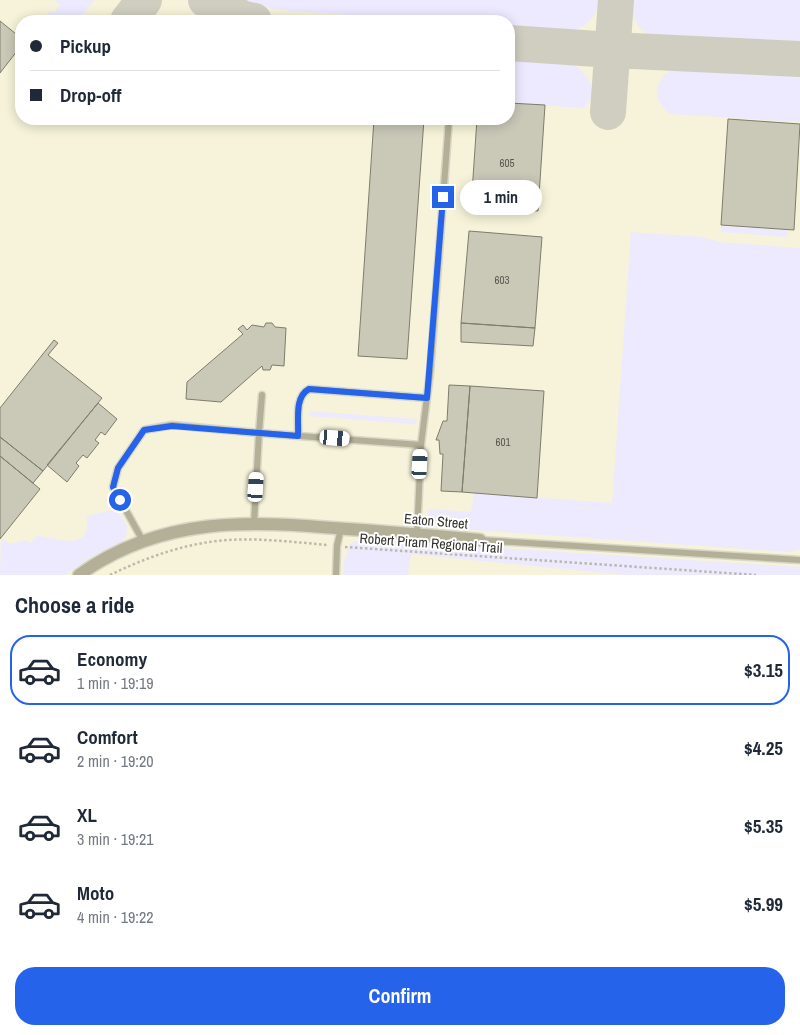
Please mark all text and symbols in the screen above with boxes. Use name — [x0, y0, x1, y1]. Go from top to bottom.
text: Pickup — [60, 33, 111, 59]
text: Drop-off — [60, 82, 121, 108]
house number: 605 — [499, 156, 515, 170]
callout: 1 min — [460, 180, 543, 214]
route end — [432, 186, 454, 208]
text: 1 min — [484, 186, 518, 208]
house number: 603 — [494, 273, 510, 287]
car — [319, 429, 350, 447]
house number: 601 — [495, 435, 511, 449]
car — [411, 449, 428, 479]
car — [247, 472, 264, 502]
route start — [109, 489, 131, 511]
street label: Eaton Street — [403, 509, 469, 533]
street label: Robert Piram Regional Trail — [359, 529, 503, 557]
text: Choose a ride — [15, 590, 134, 620]
text: Economy — [77, 646, 147, 672]
icon: car — [17, 648, 62, 693]
text: $3.15 — [744, 657, 783, 683]
text: 1 min · 19:19 — [77, 672, 154, 694]
text: Comfort — [77, 724, 138, 750]
icon: car — [17, 726, 62, 771]
text: $4.25 — [744, 735, 783, 761]
text: 2 min · 19:20 — [77, 750, 154, 772]
text: XL — [77, 802, 97, 828]
icon: car — [17, 804, 62, 849]
text: $5.35 — [744, 813, 783, 839]
text: 3 min · 19:21 — [77, 828, 154, 850]
text: Moto — [77, 880, 114, 906]
icon: car — [17, 882, 62, 927]
text: $5.99 — [744, 891, 783, 917]
text: 4 min · 19:22 — [77, 906, 154, 928]
button: Confirm — [15, 967, 785, 1025]

